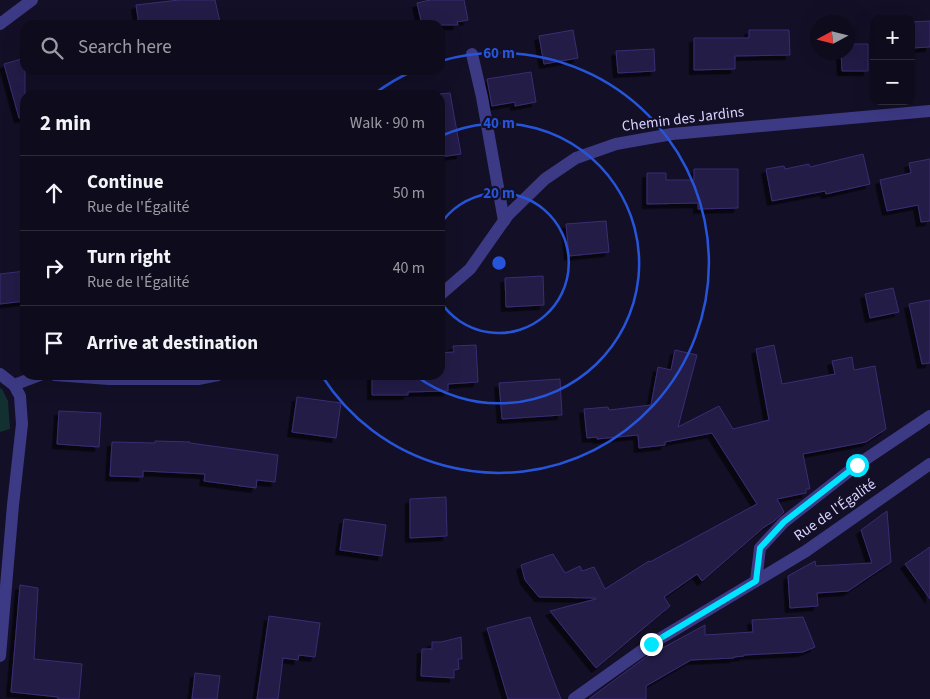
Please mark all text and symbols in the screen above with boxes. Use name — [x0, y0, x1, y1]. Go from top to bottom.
north arrow — [810, 15, 855, 60]
map controls — [870, 15, 915, 105]
button: + — [870, 15, 915, 60]
search box — [20, 20, 445, 75]
icon: search — [38, 34, 66, 62]
text: Search here — [78, 34, 172, 61]
text: 60 m — [483, 43, 515, 64]
button: − — [870, 60, 915, 105]
street label: Chemin des Jardins — [621, 101, 745, 137]
text: 2 min — [40, 108, 91, 138]
text: Walk · 90 m — [350, 112, 425, 134]
text: 40 m — [483, 113, 515, 134]
text: Continue — [87, 169, 164, 196]
icon: ahead — [40, 179, 68, 207]
text: 50 m — [393, 182, 425, 204]
text: 20 m — [483, 183, 515, 204]
text: Rue de l'Égalité — [87, 196, 189, 218]
text: Turn right — [87, 244, 171, 271]
icon: right — [40, 254, 68, 282]
centre of rings — [490, 254, 508, 272]
text: 40 m — [393, 257, 425, 279]
text: Rue de l'Égalité — [87, 271, 189, 293]
icon: arrive — [40, 329, 68, 357]
text: Arrive at destination — [87, 330, 258, 357]
route start — [846, 454, 869, 477]
street label: Rue de l'Égalité — [790, 474, 880, 546]
route end — [640, 633, 663, 656]

